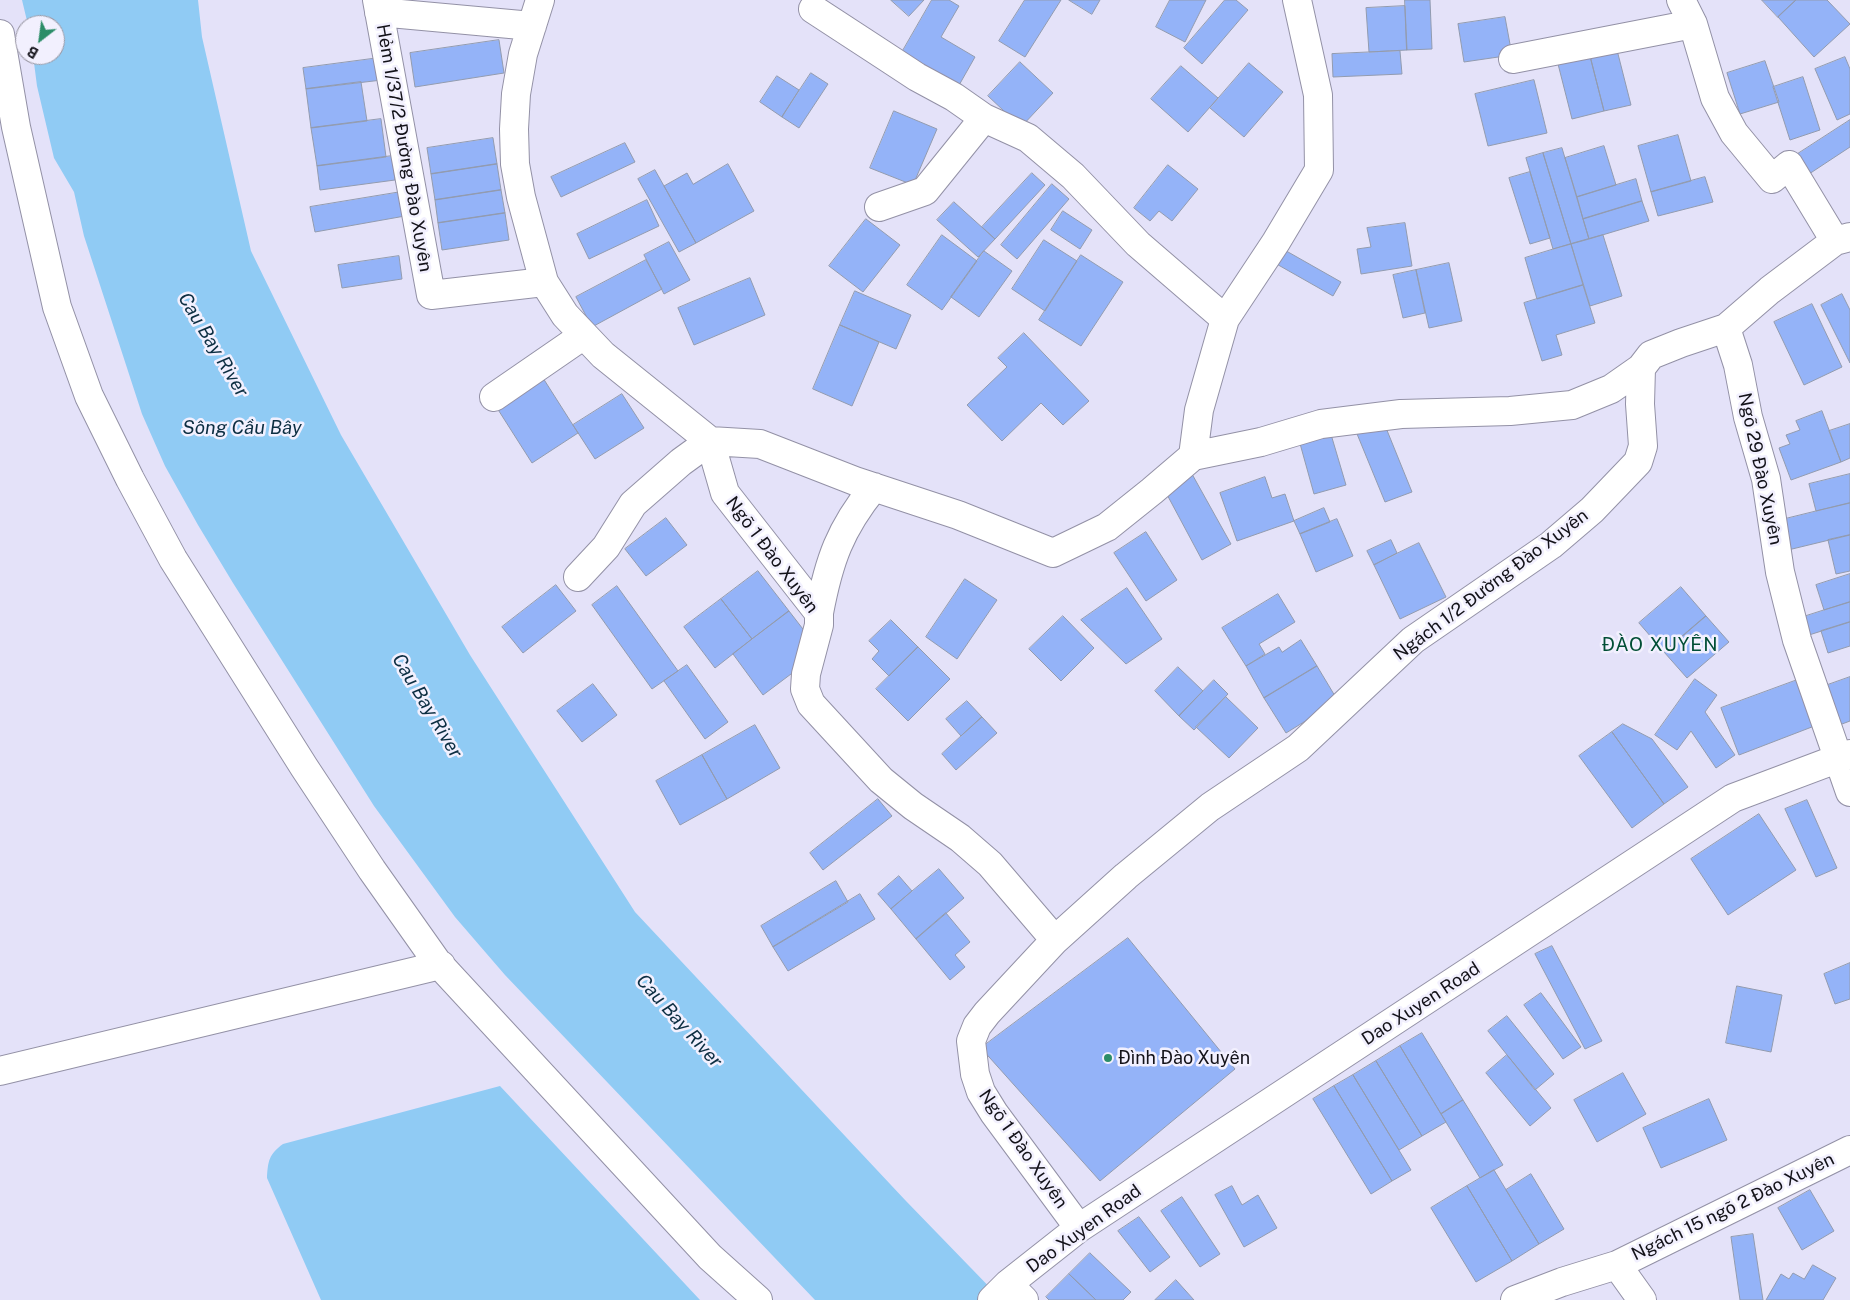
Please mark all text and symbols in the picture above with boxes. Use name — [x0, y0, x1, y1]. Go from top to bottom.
north arrow — [15, 15, 65, 65]
street label: Hẻm 1/37/2 Đường Đào Xuyên — [372, 22, 436, 274]
text: B — [25, 43, 41, 61]
water label: Cau Bay River — [173, 289, 253, 401]
street label: Ngõ 29 Đào Xuyên — [1733, 391, 1787, 547]
water label: Sông Cầu Bây — [182, 417, 302, 439]
street label: Ngõ 1 Đào Xuyên — [721, 492, 823, 618]
street label: Ngách 1/2 Đường Đào Xuyên — [1389, 505, 1593, 665]
district label: ĐÀO XUYÊN — [1600, 634, 1720, 656]
water label: Cau Bay River — [387, 650, 467, 762]
street label: Dao Xuyen Road — [1358, 958, 1484, 1050]
water label: Cau Bay River — [631, 970, 727, 1072]
place label: Đình Đào Xuyên — [1118, 1047, 1250, 1069]
marker: Đình Đào Xuyên — [1102, 1052, 1114, 1064]
street label: Ngõ 1 Đào Xuyên — [974, 1085, 1072, 1213]
street label: Ngách 15 ngõ 2 Đào Xuyên — [1628, 1148, 1838, 1266]
street label: Dao Xuyen Road — [1022, 1180, 1146, 1278]

